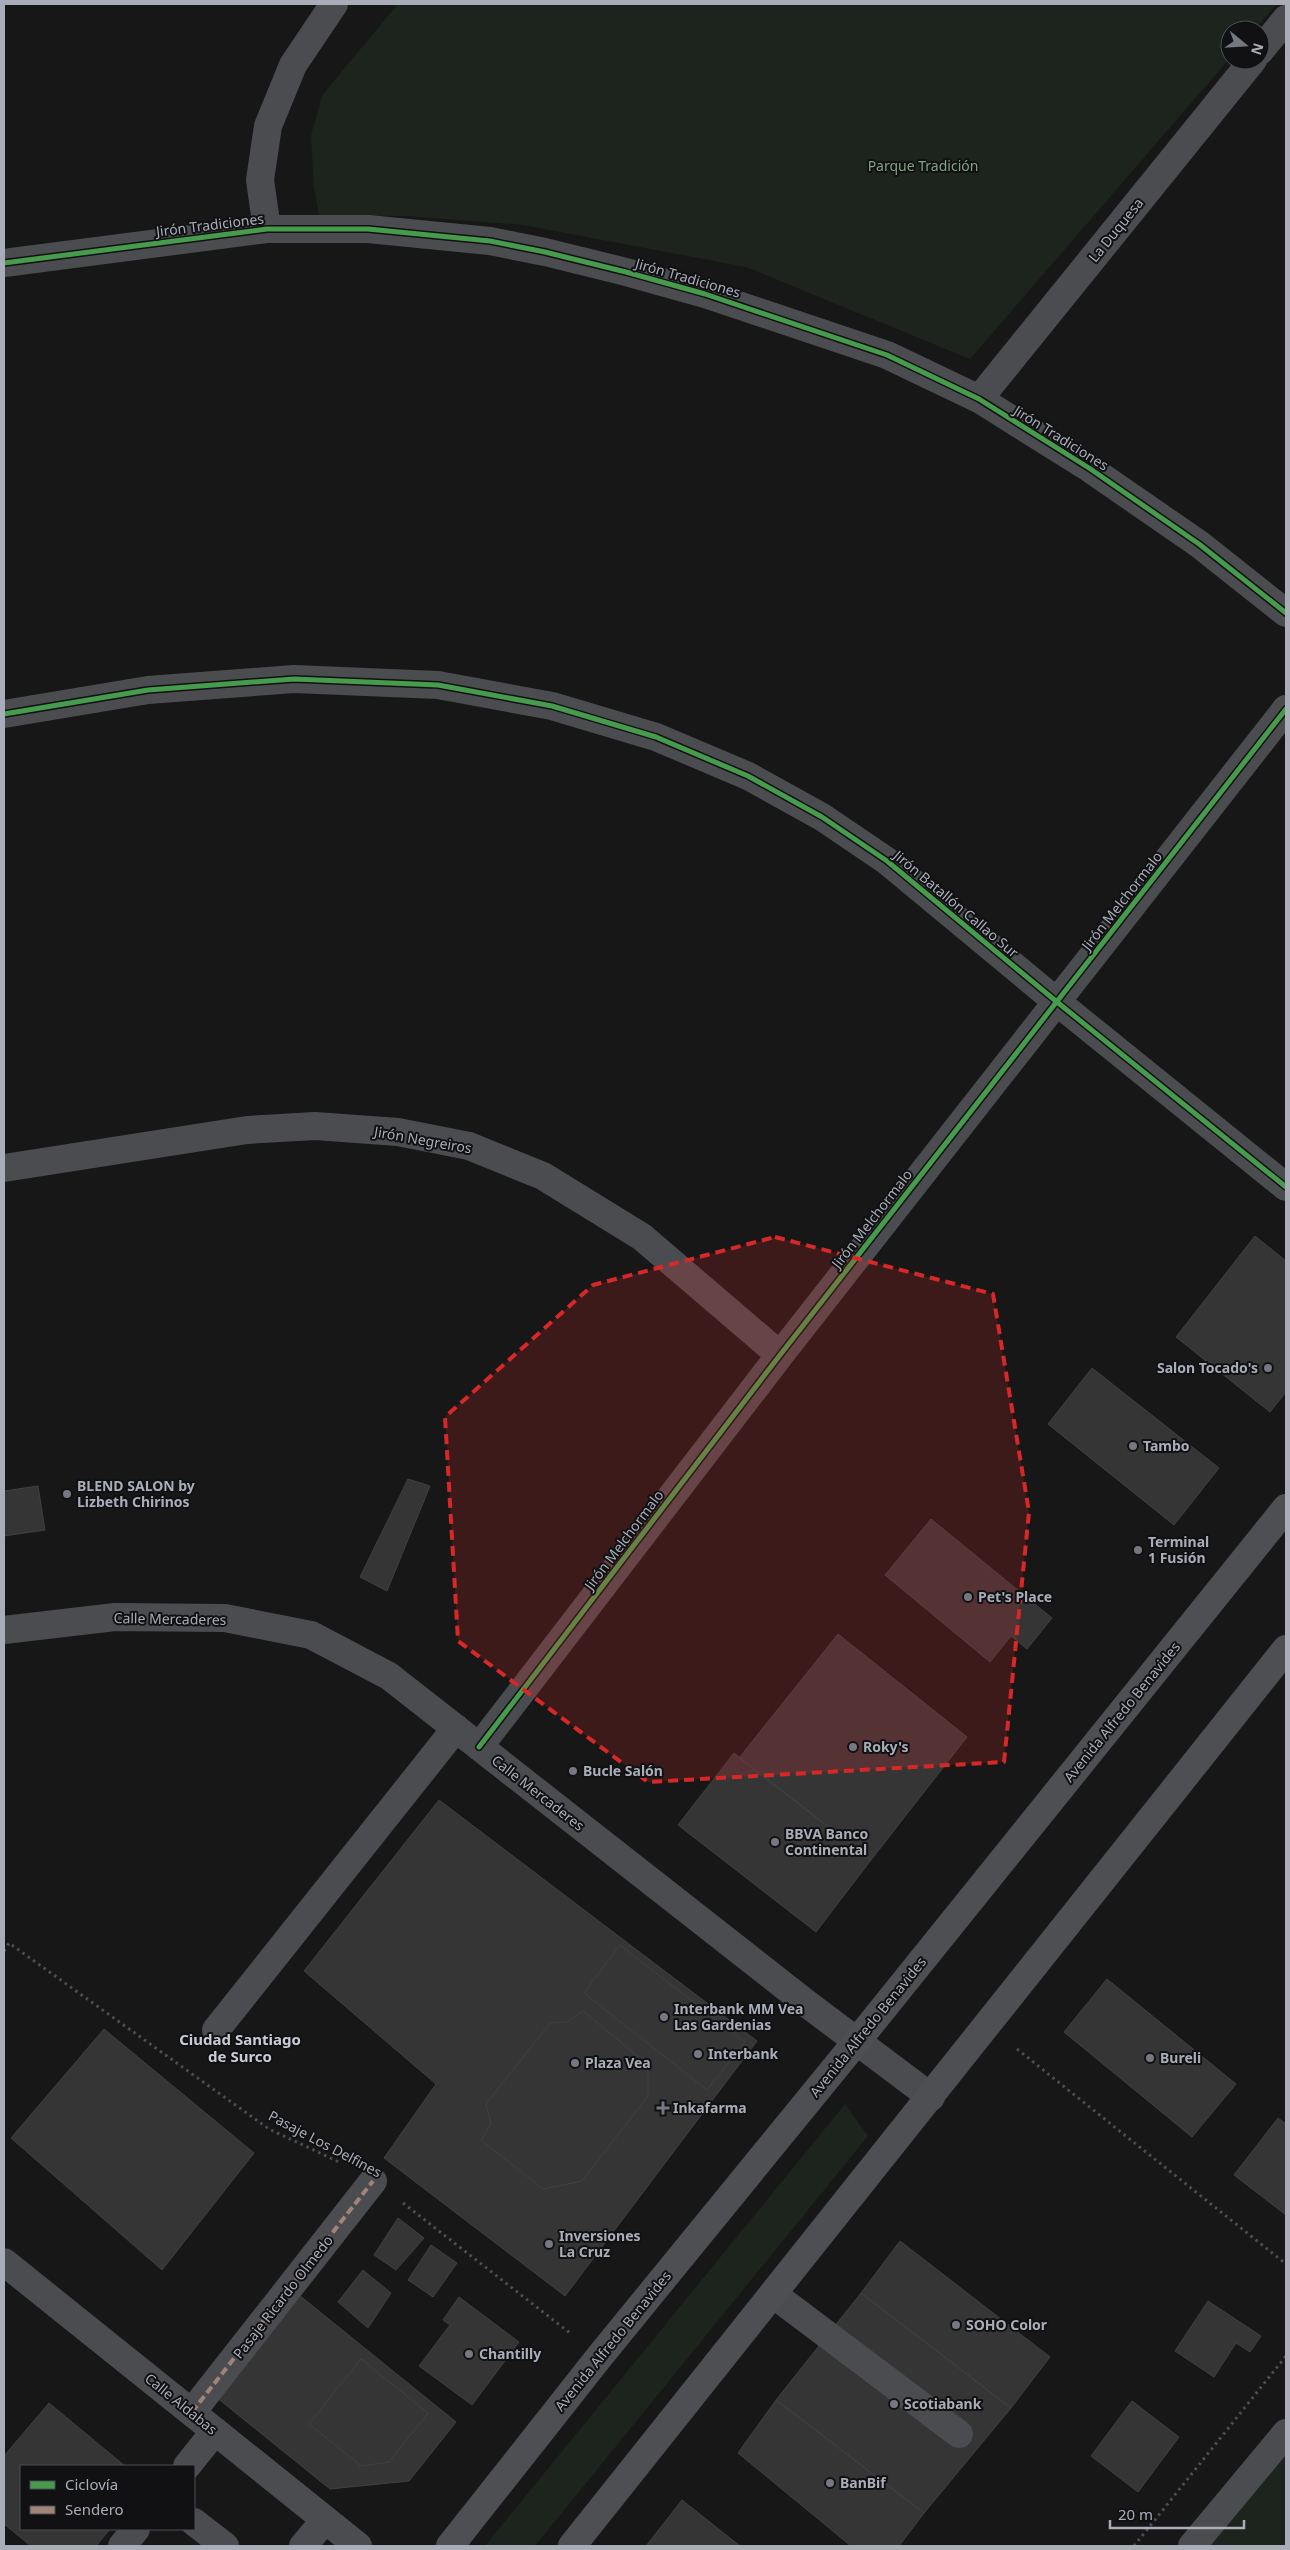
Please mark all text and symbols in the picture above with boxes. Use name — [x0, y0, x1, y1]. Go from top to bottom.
north arrow — [1220, 20, 1270, 70]
text: N — [1247, 41, 1269, 58]
park label: Parque Tradición — [868, 156, 978, 175]
street label: La Duquesa — [1084, 194, 1147, 266]
street label: Jirón Tradiciones — [153, 208, 265, 241]
street label: Jirón Tradiciones — [631, 253, 743, 302]
street label: Jirón Tradiciones — [1009, 400, 1113, 475]
street label: Jirón Batallón Callao Sur — [888, 844, 1023, 962]
street label: Jirón Melchormalo — [1076, 847, 1166, 956]
street label: Jirón Negreiros — [371, 1121, 474, 1157]
street label: Jirón Melchormalo — [826, 1165, 916, 1274]
place label: Salon Tocado's — [1157, 1358, 1258, 1377]
marker: Salon Tocado's — [1262, 1362, 1274, 1374]
place label: Tambo — [1143, 1436, 1190, 1455]
marker: Tambo — [1127, 1440, 1139, 1452]
place label: BLEND SALON by Lizbeth Chirinos — [77, 1476, 195, 1511]
street label: Jirón Melchormalo — [579, 1486, 667, 1595]
marker: BLEND SALON by Lizbeth Chirinos — [61, 1488, 73, 1500]
place label: Terminal 1 Fusión — [1148, 1532, 1209, 1567]
marker: Terminal 1 Fusión — [1132, 1544, 1144, 1556]
place label: Pet's Place — [978, 1587, 1052, 1606]
marker: Pet's Place — [962, 1591, 974, 1603]
street label: Calle Mercaderes — [113, 1608, 227, 1629]
street label: Avenida Alfredo Benavides — [1059, 1637, 1184, 1786]
place label: Roky's — [863, 1737, 909, 1756]
marker: Roky's — [847, 1741, 859, 1753]
street label: Calle Mercaderes — [488, 1750, 589, 1835]
place label: Bucle Salón — [583, 1761, 663, 1780]
marker: Bucle Salón — [567, 1765, 579, 1777]
place label: BBVA Banco Continental — [785, 1824, 869, 1859]
marker: BBVA Banco Continental — [769, 1836, 781, 1848]
street label: Avenida Alfredo Benavides — [805, 1952, 930, 2101]
place label: Interbank MM Vea Las Gardenias — [674, 1999, 804, 2034]
marker: Interbank MM Vea Las Gardenias — [658, 2011, 670, 2023]
district label: Ciudad Santiago de Surco — [179, 2029, 301, 2066]
place label: Interbank — [708, 2044, 779, 2063]
marker: Interbank — [692, 2048, 704, 2060]
place label: Bureli — [1160, 2048, 1201, 2067]
marker: Bureli — [1144, 2052, 1156, 2064]
place label: Plaza Vea — [585, 2053, 651, 2072]
marker: Plaza Vea — [569, 2057, 581, 2069]
place label: Inkafarma — [673, 2098, 747, 2117]
marker: Inkafarma — [657, 2102, 669, 2114]
street label: Pasaje Los Delfines — [265, 2106, 385, 2182]
place label: Inversiones La Cruz — [559, 2226, 641, 2261]
street label: Pasaje Ricardo Olmedo — [228, 2231, 337, 2362]
marker: Inversiones La Cruz — [543, 2238, 555, 2250]
street label: Avenida Alfredo Benavides — [550, 2266, 675, 2415]
place label: SOHO Color — [966, 2315, 1048, 2334]
marker: SOHO Color — [950, 2319, 962, 2331]
place label: Chantilly — [479, 2344, 541, 2363]
marker: Chantilly — [463, 2348, 475, 2360]
street label: Calle Aldabas — [141, 2369, 222, 2439]
place label: Scotiabank — [904, 2394, 982, 2413]
marker: Scotiabank — [888, 2398, 900, 2410]
legend — [20, 2465, 195, 2530]
place label: BanBif — [840, 2473, 887, 2492]
text: Ciclovía — [65, 2474, 118, 2494]
marker: BanBif — [824, 2477, 836, 2489]
scale bar — [1110, 2498, 1244, 2530]
text: Sendero — [65, 2499, 124, 2519]
text: 20 m — [1118, 2504, 1153, 2524]

